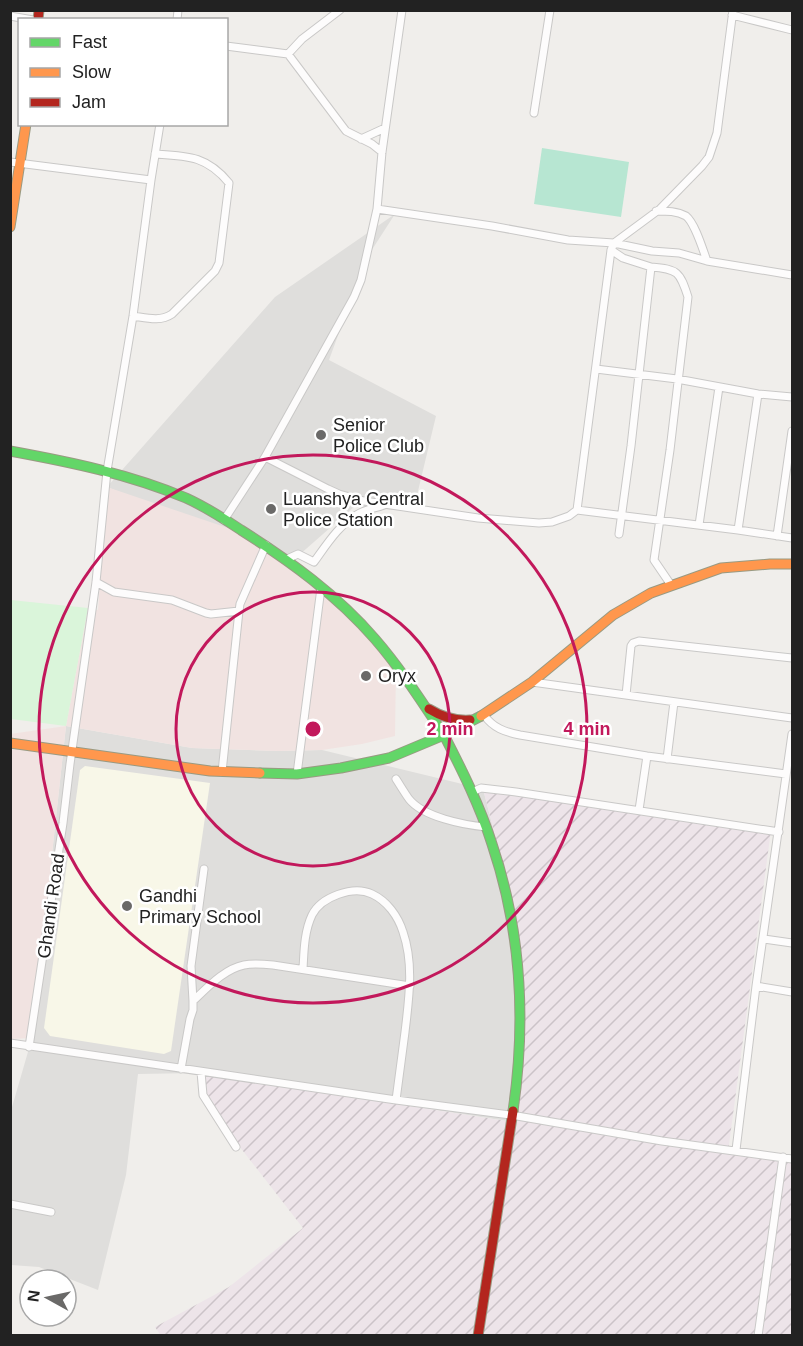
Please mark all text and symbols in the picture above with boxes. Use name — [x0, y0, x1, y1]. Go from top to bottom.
legend — [18, 18, 228, 126]
text: Fast — [72, 32, 107, 52]
text: Slow — [72, 62, 112, 82]
text: Jam — [72, 92, 106, 112]
place label: Senior Police Club — [333, 415, 424, 456]
marker: Senior Police Club — [314, 428, 328, 442]
place label: Luanshya Central Police Station — [283, 489, 424, 530]
marker: Luanshya Central Police Station — [264, 502, 278, 516]
place label: Oryx — [378, 666, 416, 686]
marker: Oryx — [359, 669, 373, 683]
centre of rings — [303, 719, 323, 739]
text: 2 min — [426, 719, 474, 739]
text: 4 min — [563, 719, 611, 739]
street label: Ghandi Road — [34, 852, 68, 960]
place label: Gandhi Primary School — [139, 886, 261, 927]
marker: Gandhi Primary School — [120, 899, 134, 913]
north arrow — [18, 1268, 78, 1328]
text: N — [24, 1289, 43, 1303]

